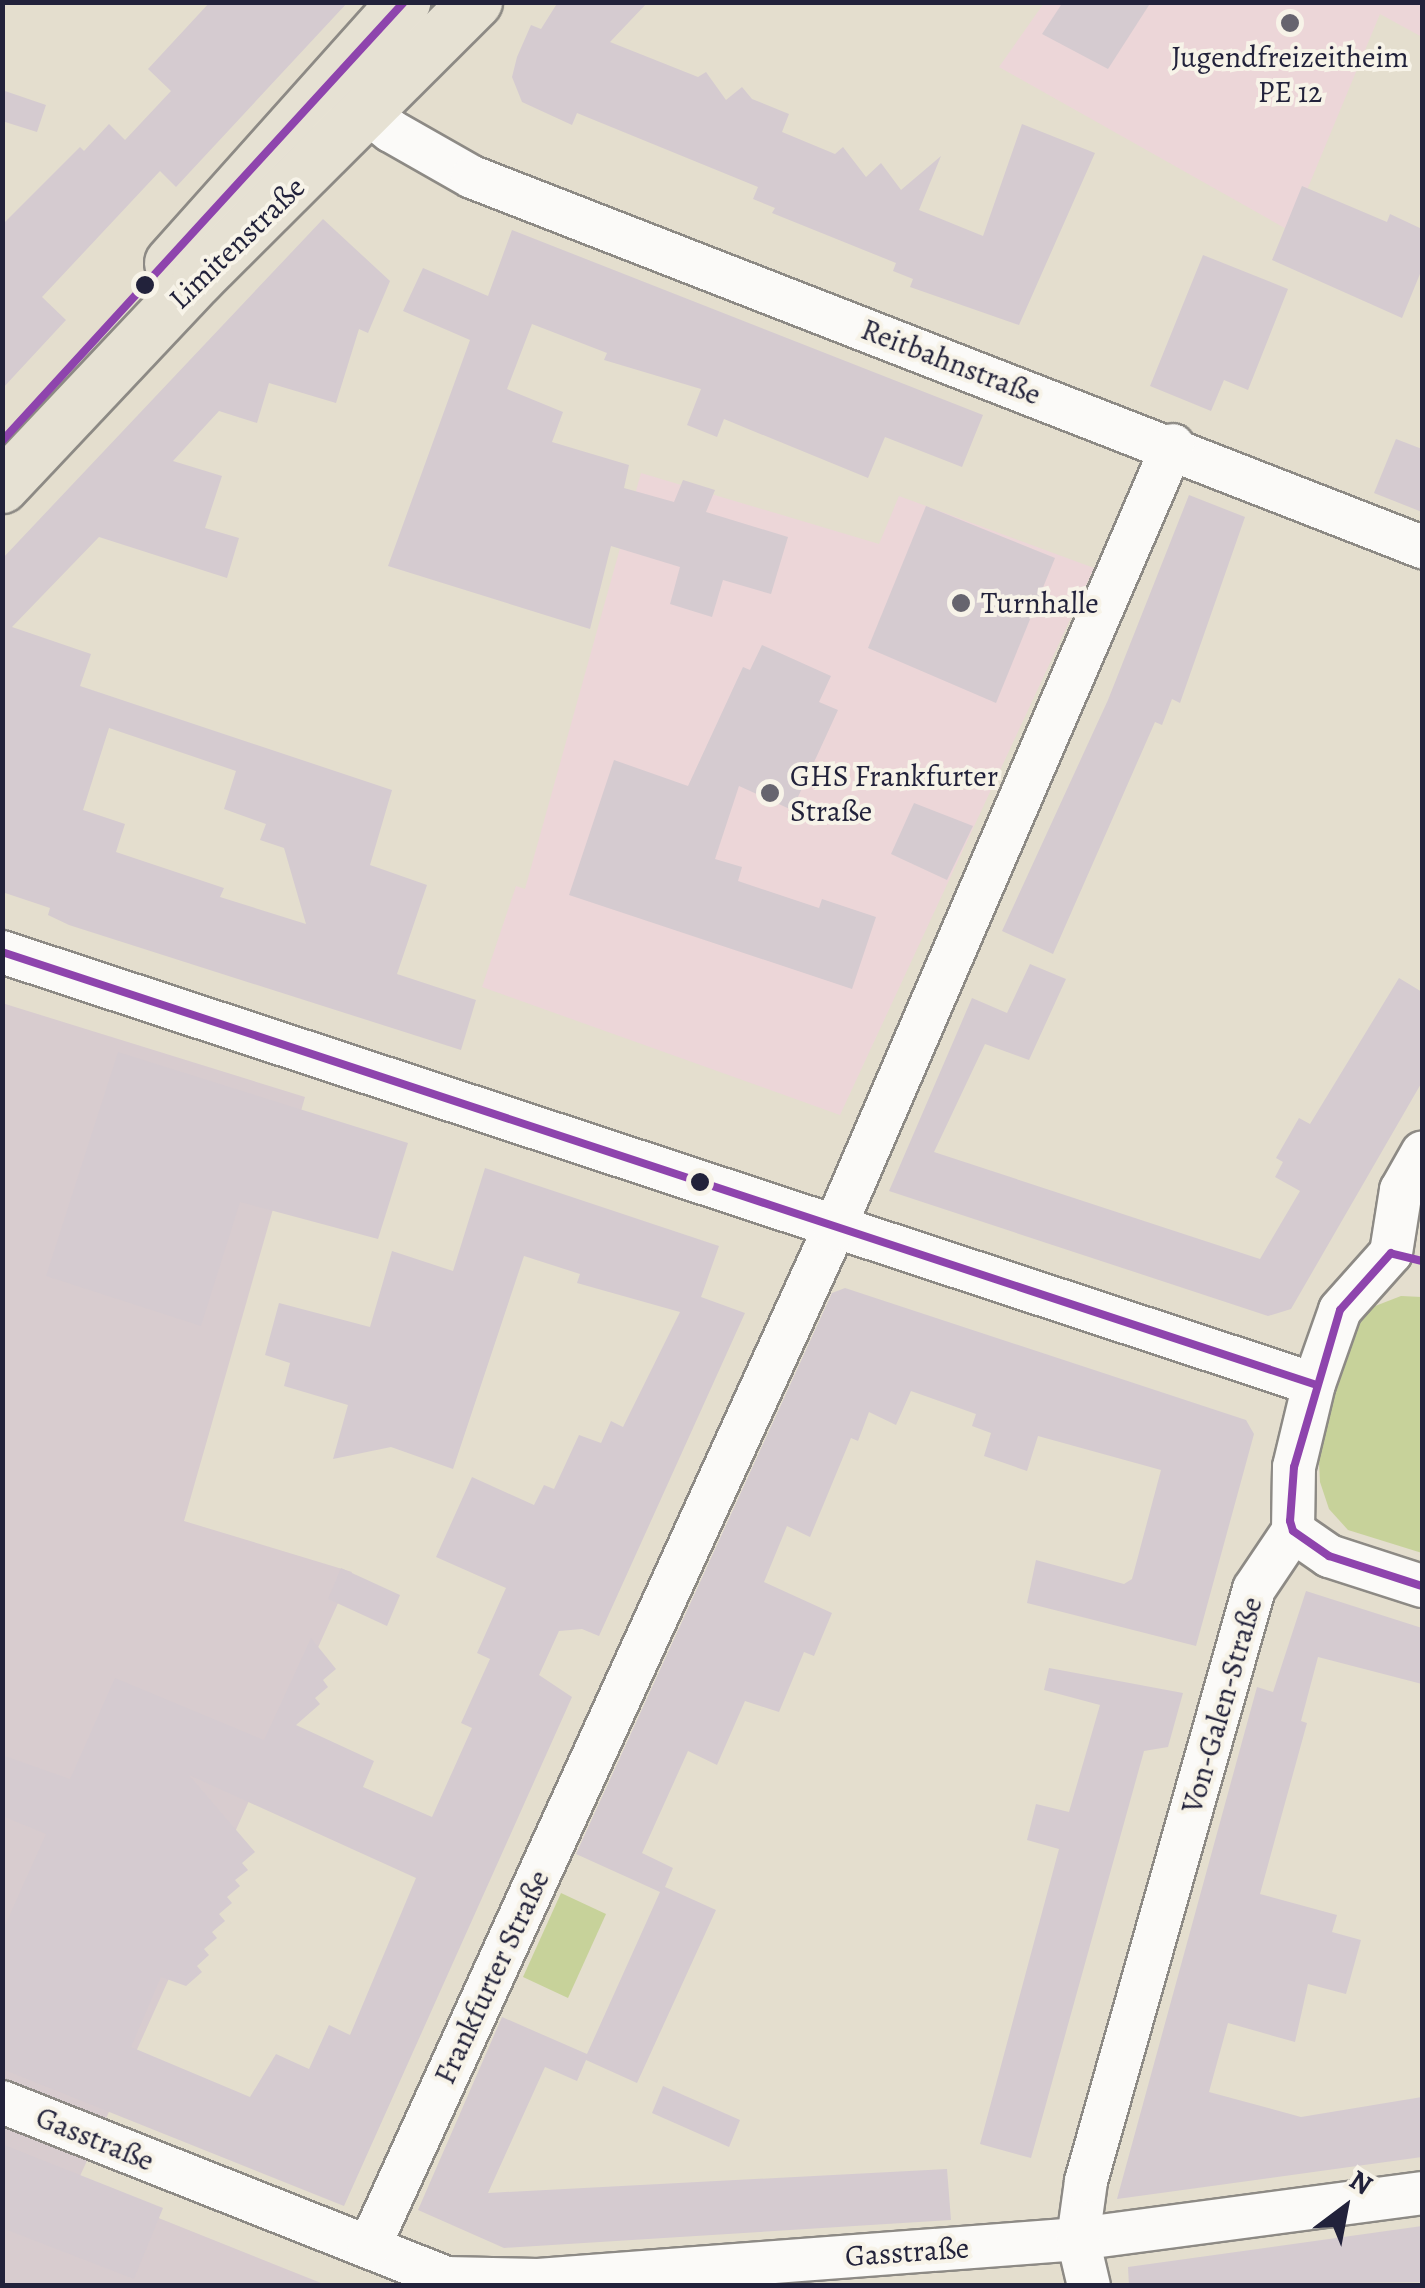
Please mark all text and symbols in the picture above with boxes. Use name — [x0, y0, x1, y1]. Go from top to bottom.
marker: Jugendfreizeitheim PE 12 — [1279, 12, 1301, 34]
place label: Jugendfreizeitheim PE 12 — [1171, 39, 1409, 110]
street label: Limitenstraße — [161, 169, 313, 317]
unlabelled marker — [135, 275, 155, 295]
street label: Reitbahnstraße — [856, 311, 1046, 413]
place label: Turnhalle — [981, 585, 1099, 621]
marker: Turnhalle — [950, 592, 972, 614]
place label: GHS Frankfurter Straße — [790, 758, 998, 828]
marker: GHS Frankfurter Straße — [759, 782, 781, 804]
unlabelled marker — [690, 1172, 710, 1192]
street label: Von-Galen-Straße — [1174, 1593, 1270, 1817]
street label: Frankfurter Straße — [427, 1864, 557, 2090]
street label: Gasstraße — [31, 2099, 159, 2179]
north arrow — [1295, 2158, 1395, 2258]
text: N — [1342, 2161, 1380, 2204]
street label: Gasstraße — [844, 2230, 970, 2274]

